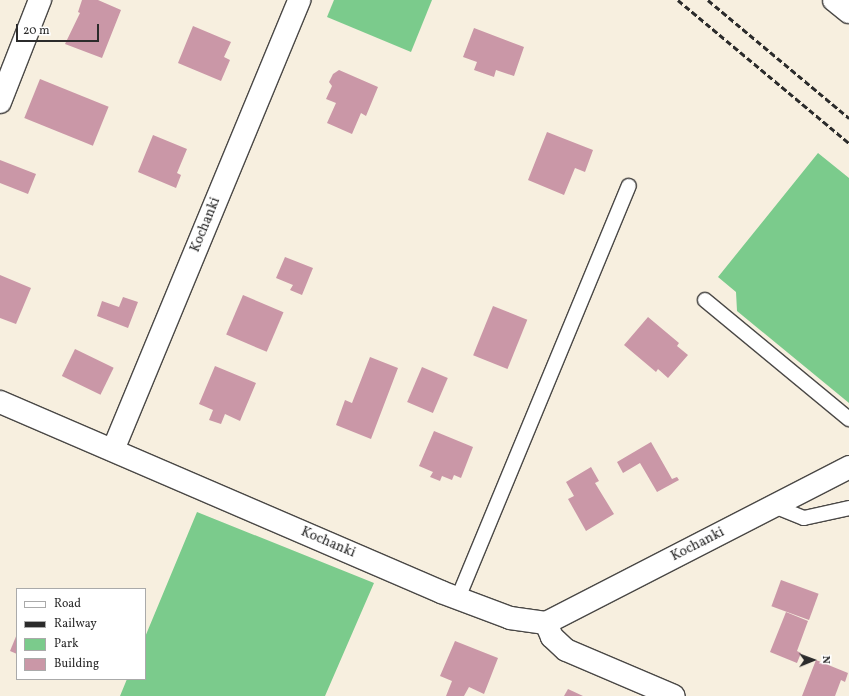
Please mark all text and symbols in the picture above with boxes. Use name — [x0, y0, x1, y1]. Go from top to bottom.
scale bar — [18, 16, 101, 42]
text: 20 m — [23, 23, 50, 39]
street label: Kochanki — [187, 195, 225, 255]
street label: Kochanki — [298, 524, 358, 562]
street label: Kochanki — [668, 524, 728, 566]
legend — [16, 588, 146, 680]
text: Road — [54, 596, 81, 612]
text: Railway — [54, 616, 97, 632]
text: Park — [54, 636, 79, 652]
north arrow — [793, 640, 833, 680]
text: Building — [54, 656, 99, 672]
text: N — [818, 656, 833, 664]

